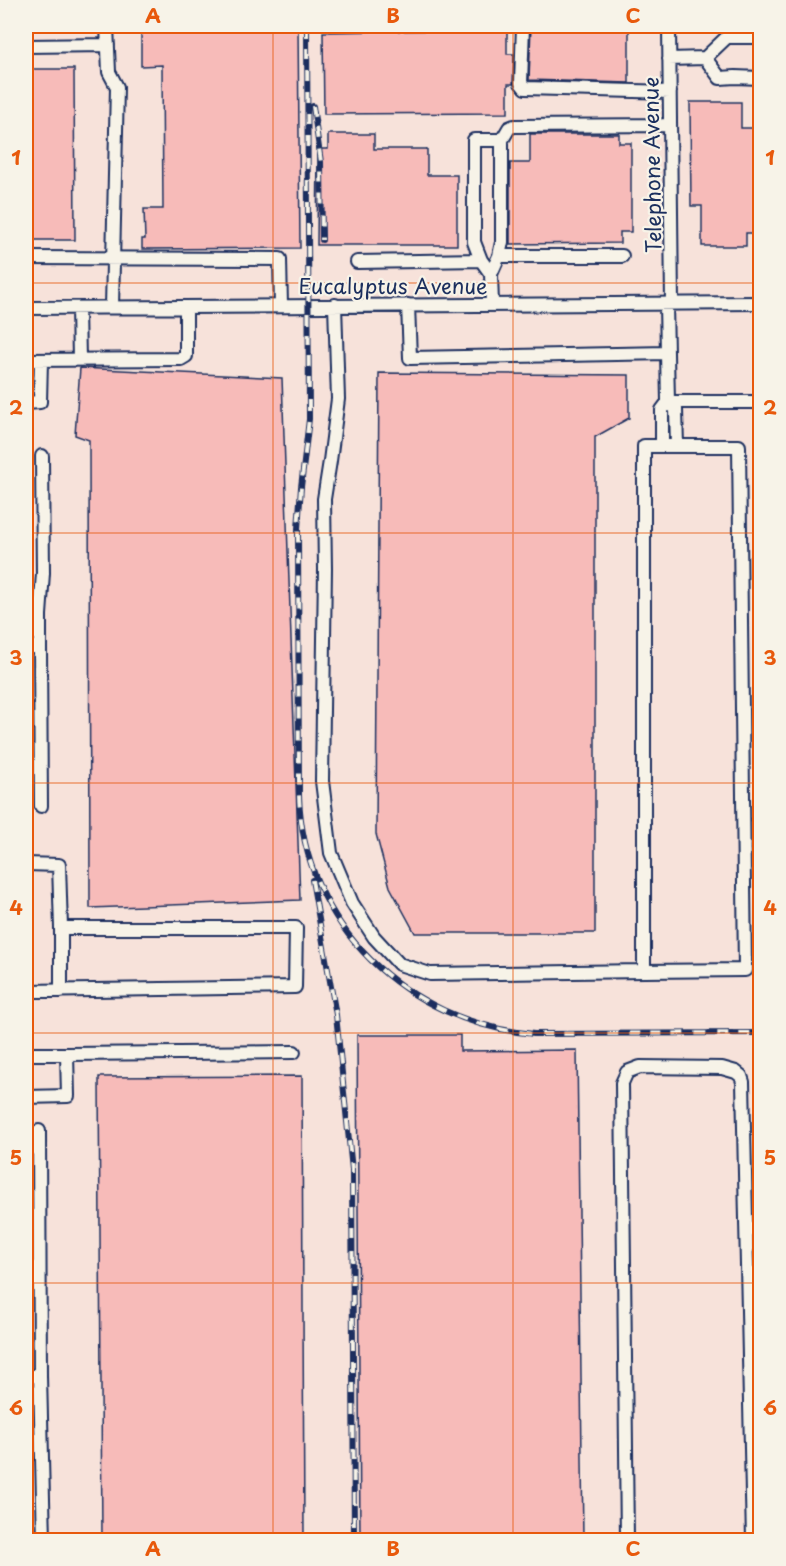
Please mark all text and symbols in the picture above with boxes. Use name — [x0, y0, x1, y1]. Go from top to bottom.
text: A — [145, 0, 161, 30]
text: B — [386, 0, 400, 30]
text: C — [625, 0, 641, 30]
street label: Telephone Avenue — [633, 77, 669, 253]
text: 1 — [11, 142, 21, 172]
text: 1 — [765, 142, 775, 172]
street label: Eucalyptus Avenue — [299, 269, 488, 301]
text: 2 — [9, 392, 23, 422]
text: 2 — [763, 392, 777, 422]
text: 3 — [9, 642, 23, 672]
text: 3 — [763, 642, 777, 672]
text: 4 — [9, 892, 23, 922]
text: 4 — [763, 892, 777, 922]
text: 5 — [10, 1142, 22, 1172]
text: 5 — [764, 1142, 776, 1172]
text: 6 — [9, 1392, 23, 1422]
text: 6 — [763, 1392, 777, 1422]
text: A — [145, 1533, 161, 1563]
text: B — [386, 1533, 400, 1563]
text: C — [625, 1533, 641, 1563]

